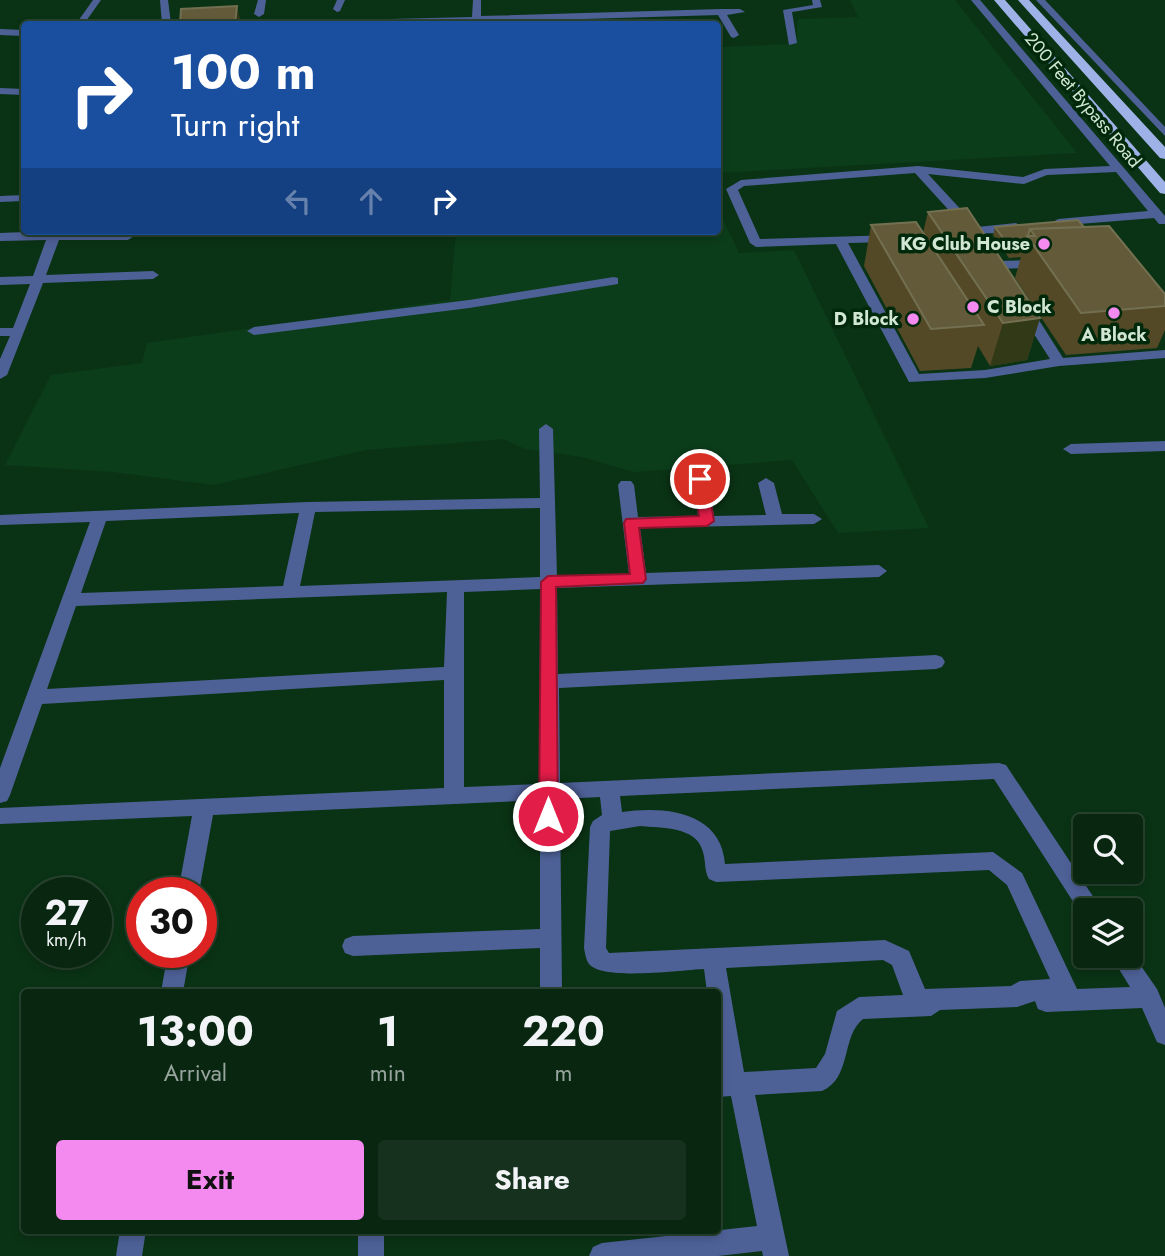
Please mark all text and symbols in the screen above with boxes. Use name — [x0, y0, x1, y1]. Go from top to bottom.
street label: 200 Feet Bypass Road — [1019, 27, 1147, 173]
text: 100 m — [171, 37, 316, 107]
icon: right — [56, 49, 147, 140]
text: Turn right — [171, 102, 300, 148]
icon: left — [279, 182, 317, 220]
icon: ahead — [352, 182, 390, 220]
icon: right — [425, 182, 463, 220]
place label: KG Club House — [900, 231, 1030, 257]
marker: KG Club House — [1036, 236, 1052, 252]
place label: C Block — [987, 294, 1052, 320]
marker: C Block — [965, 299, 981, 315]
marker: A Block — [1106, 305, 1122, 321]
place label: D Block — [834, 306, 900, 332]
marker: D Block — [905, 311, 921, 327]
place label: A Block — [1080, 322, 1147, 348]
pin — [670, 449, 730, 509]
icon: arrive — [681, 460, 719, 498]
position arrow — [511, 779, 585, 853]
map controls — [1073, 814, 1143, 968]
button: search — [1073, 814, 1143, 884]
speed limit sign: 30 — [126, 877, 217, 968]
text: 27 — [44, 888, 89, 938]
button: layers — [1073, 898, 1143, 968]
text: km/h — [46, 927, 87, 953]
text: 13:00 — [137, 1001, 254, 1062]
text: 1 — [377, 1001, 399, 1062]
text: 220 — [522, 1001, 605, 1062]
text: Arrival — [164, 1056, 227, 1090]
text: min — [370, 1056, 406, 1090]
text: m — [554, 1056, 572, 1090]
button: Exit — [56, 1140, 364, 1220]
button: Share — [378, 1140, 686, 1220]

